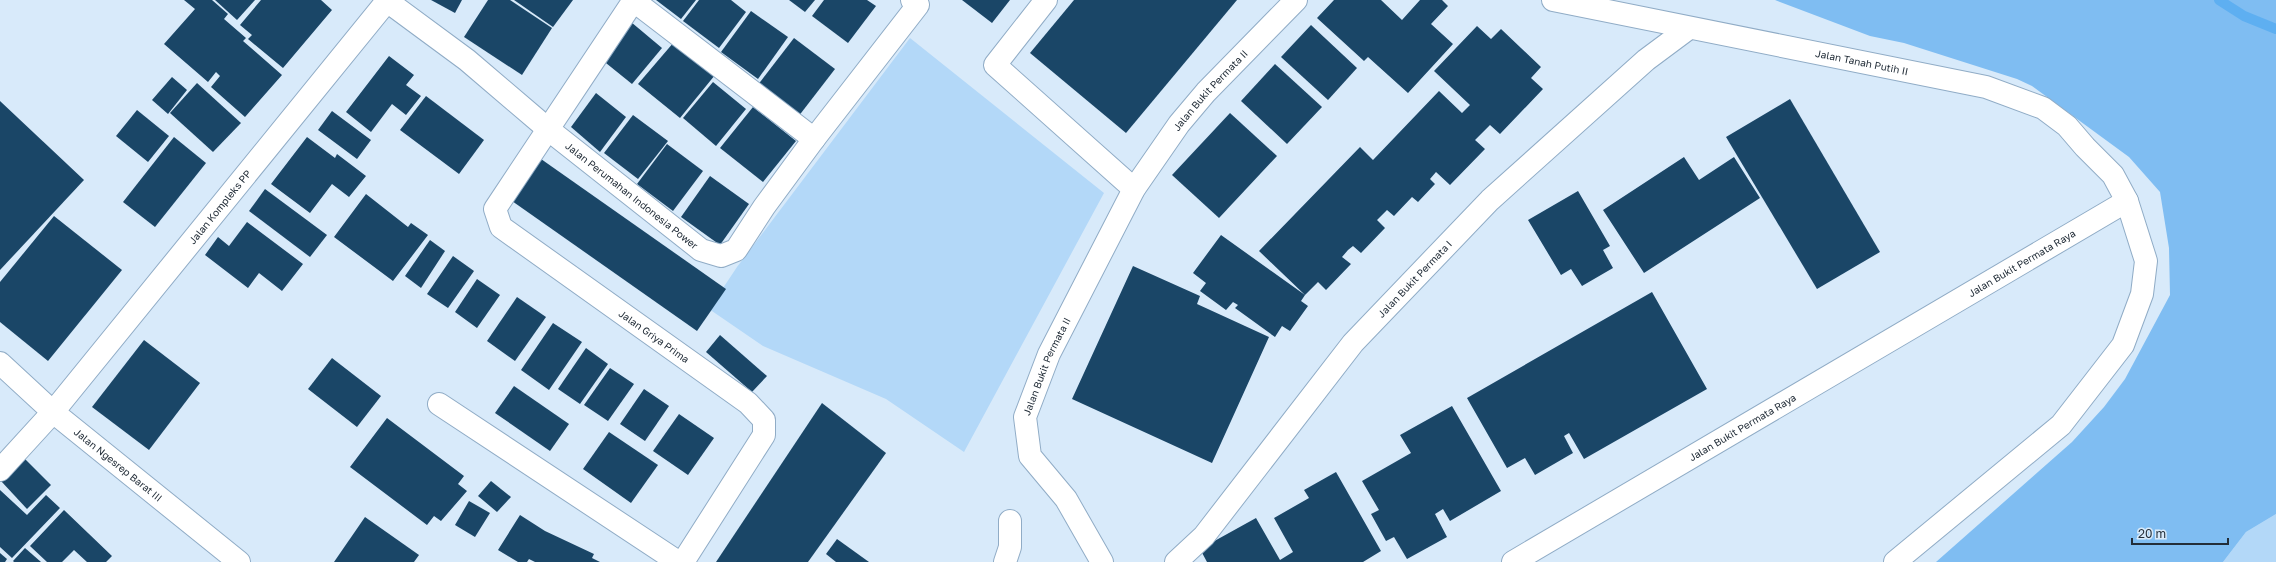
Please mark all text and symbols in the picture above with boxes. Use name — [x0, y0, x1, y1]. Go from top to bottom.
street label: Jalan Bukit Permata II — [1170, 47, 1250, 133]
street label: Jalan Tanah Putih II — [1814, 47, 1909, 77]
street label: Jalan Perumahan Indonesia Power — [563, 139, 701, 252]
street label: Jalan Kompleks PP — [186, 167, 254, 246]
street label: Jalan Bukit Permata Raya — [1966, 227, 2077, 299]
street label: Jalan Bukit Permata I — [1375, 238, 1454, 320]
street label: Jalan Griya Prima — [617, 307, 692, 365]
street label: Jalan Bukit Permata II — [1020, 315, 1073, 417]
street label: Jalan Bukit Permata Raya — [1687, 391, 1798, 463]
street label: Jalan Ngesrep Barat III — [72, 426, 165, 504]
scale bar — [2132, 520, 2228, 546]
text: 20 m — [2138, 526, 2166, 541]

